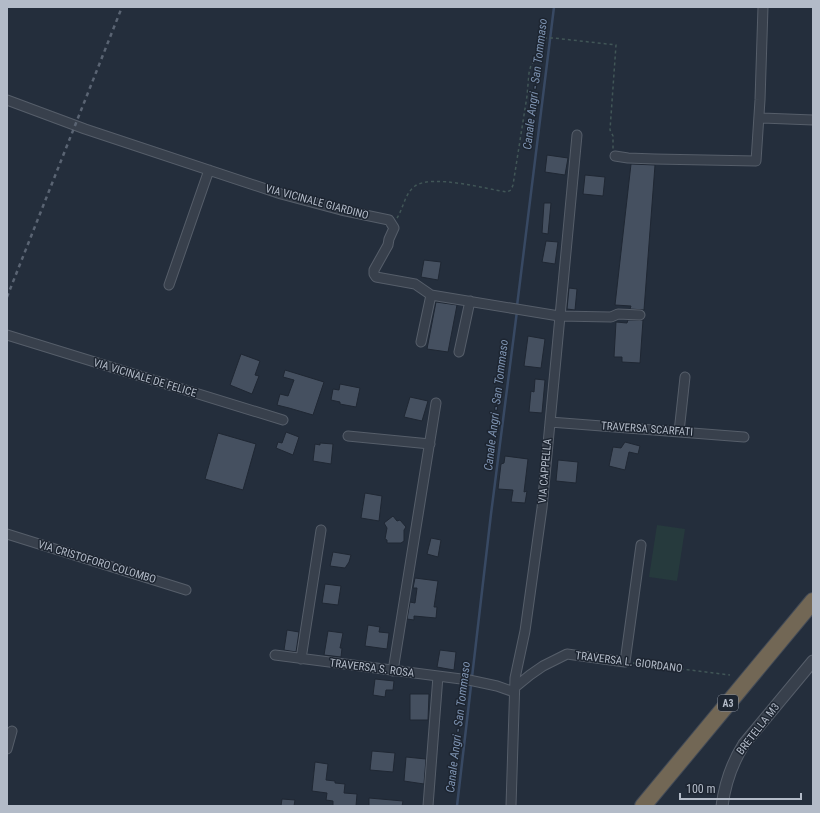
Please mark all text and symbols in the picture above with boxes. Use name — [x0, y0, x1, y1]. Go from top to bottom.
water label: Canale Angri - San Tommaso — [520, 17, 550, 150]
street label: VIA VICINALE GIARDINO — [264, 182, 370, 222]
water label: Canale Angri - San Tommaso — [481, 338, 511, 471]
street label: VIA VICINALE DE FELICE — [92, 356, 199, 400]
street label: TRAVERSA SCARFATI — [601, 419, 693, 439]
street label: VIA CAPPELLA — [536, 437, 554, 504]
street label: VIA CRISTOFORO COLOMBO — [36, 538, 158, 586]
street label: TRAVERSA L. GIORDANO — [575, 649, 683, 675]
street label: TRAVERSA S. ROSA — [329, 656, 416, 680]
water label: Canale Angri - San Tommaso — [443, 660, 473, 793]
road number: A3 — [718, 695, 738, 711]
street label: BRETELLA M3 — [734, 701, 782, 757]
scale bar — [680, 775, 801, 801]
text: 100 m — [686, 782, 716, 796]

